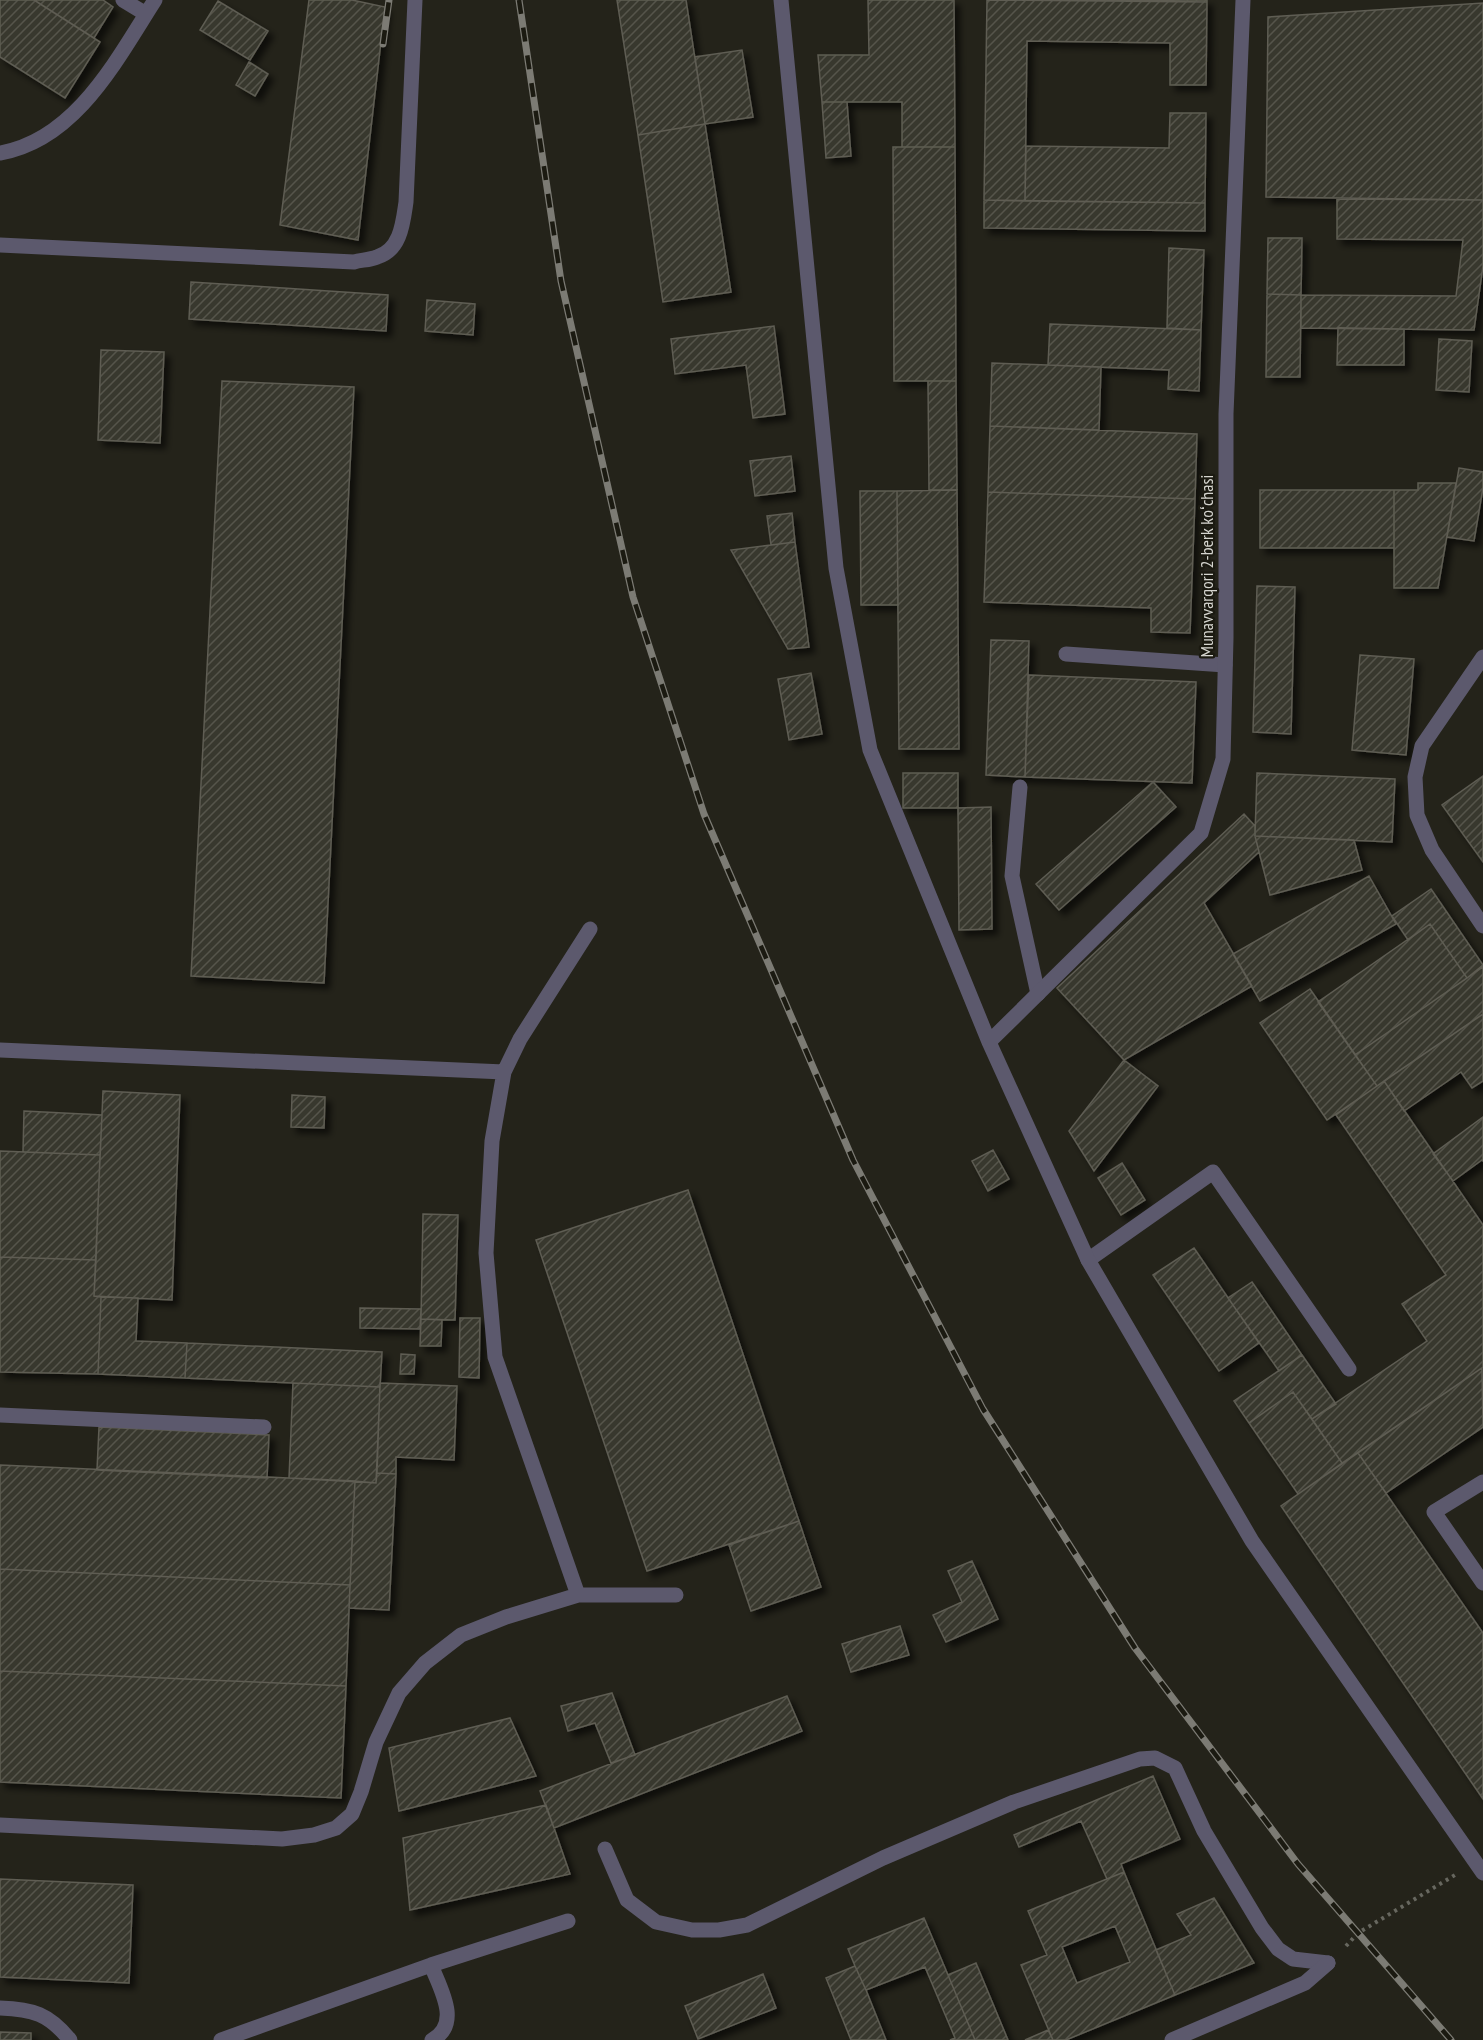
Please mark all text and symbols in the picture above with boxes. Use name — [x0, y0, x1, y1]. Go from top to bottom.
street label: Munavvarqori 2-berk koʻchasi — [1195, 475, 1218, 657]

